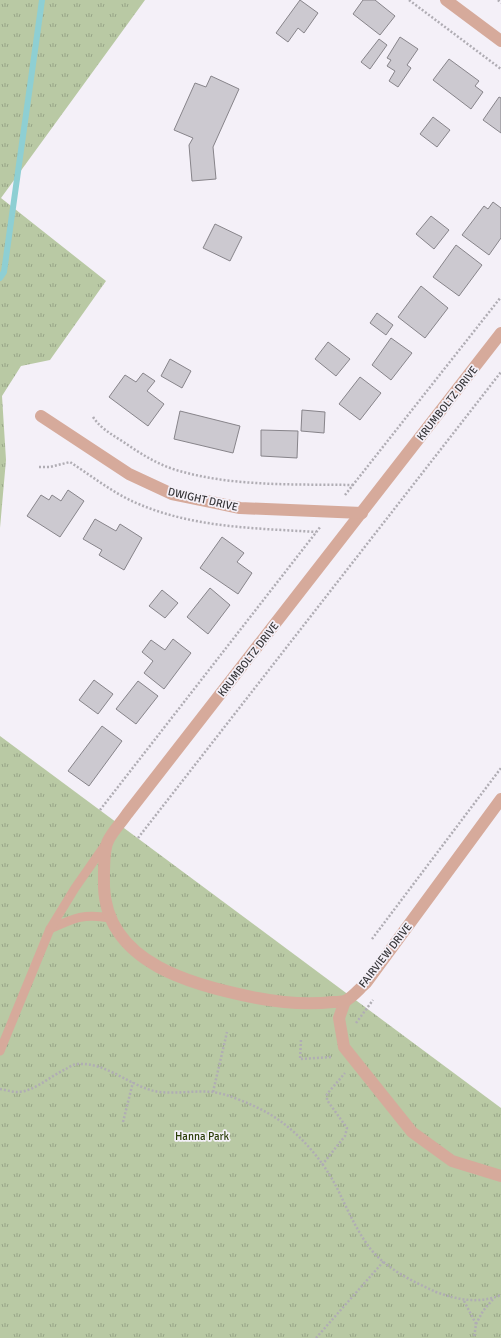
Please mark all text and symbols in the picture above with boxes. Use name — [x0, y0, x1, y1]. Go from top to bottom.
street label: KRUMBOLTZ DRIVE — [414, 363, 481, 443]
street label: DWIGHT DRIVE — [167, 485, 239, 514]
street label: KRUMBOLTZ DRIVE — [215, 619, 282, 699]
street label: FAIRVIEW DRIVE — [356, 920, 415, 990]
park label: Hanna Park — [175, 1130, 230, 1143]

